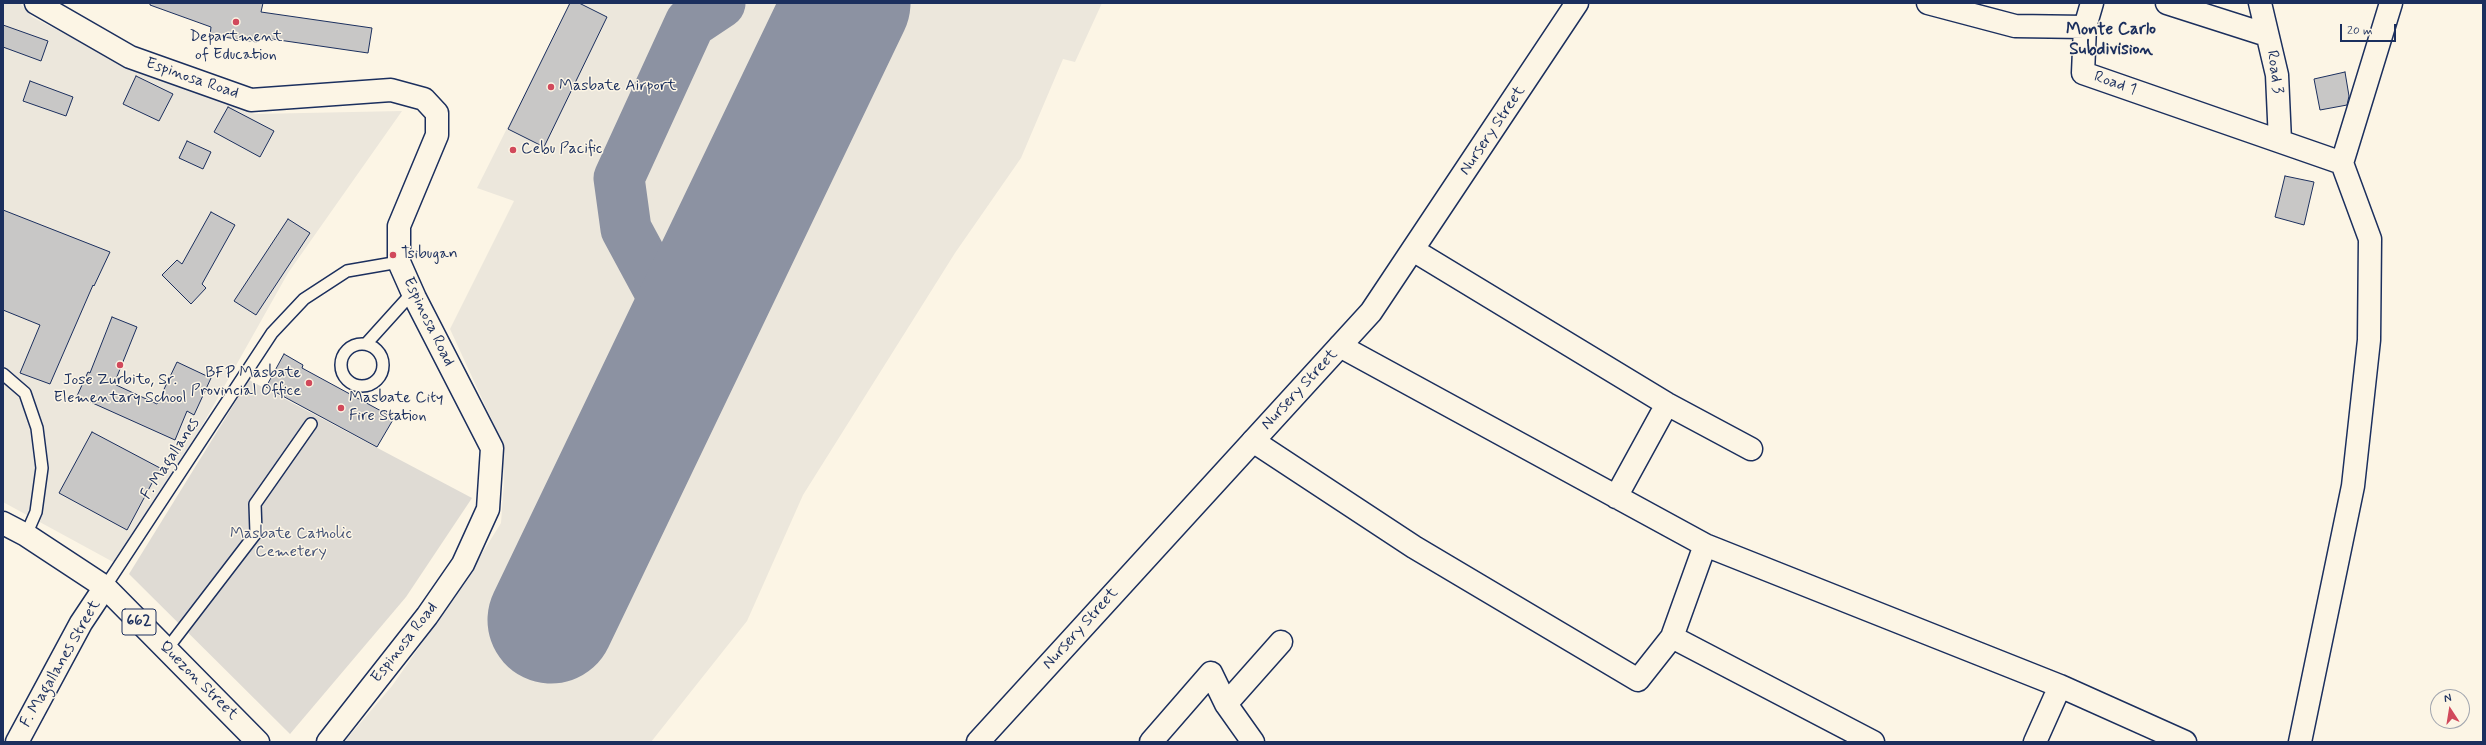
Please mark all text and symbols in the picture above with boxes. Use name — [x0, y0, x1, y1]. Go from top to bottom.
scale bar — [2342, 16, 2398, 42]
marker: Department of Education — [231, 17, 241, 27]
district label: Monte Carlo Subdivision — [2066, 20, 2156, 60]
text: 20 m — [2347, 23, 2373, 39]
place label: Department of Education — [190, 28, 282, 66]
street label: Road 3 — [2261, 49, 2287, 95]
street label: Espinosa Road — [143, 54, 241, 104]
street label: Road 1 — [2091, 68, 2139, 100]
place label: Masbate Airport — [559, 77, 677, 97]
marker: Masbate Airport — [546, 82, 556, 92]
street label: Nursery Street — [1456, 83, 1530, 179]
place label: Cebu Pacific — [521, 140, 602, 160]
marker: Cebu Pacific — [508, 145, 518, 155]
place label: Tsibugan — [401, 245, 458, 265]
marker: Tsibugan — [388, 250, 398, 260]
street label: Espinosa Road — [398, 274, 458, 370]
street label: Nursery Street — [1258, 346, 1342, 434]
marker: Jose Zurbito, Sr. Elementary School — [115, 360, 125, 370]
place label: BFP Masbate Provincial Office — [191, 364, 301, 402]
place label: Jose Zurbito, Sr. Elementary School — [54, 371, 186, 409]
marker: BFP Masbate Provincial Office — [304, 378, 314, 388]
place label: Masbate City Fire Station — [349, 389, 444, 427]
marker: Masbate City Fire Station — [336, 403, 346, 413]
street label: F. Magallanes — [137, 415, 205, 503]
park label: Masbate Catholic Cemetery — [230, 525, 352, 563]
street label: Nursery Street — [1039, 584, 1123, 674]
street label: F. Magallanes Street — [17, 597, 105, 731]
street label: Espinosa Road — [368, 599, 442, 687]
road number: 662 — [122, 609, 156, 635]
street label: Quezon Street — [155, 638, 241, 724]
north arrow — [2430, 689, 2470, 729]
text: N — [2443, 691, 2453, 706]

